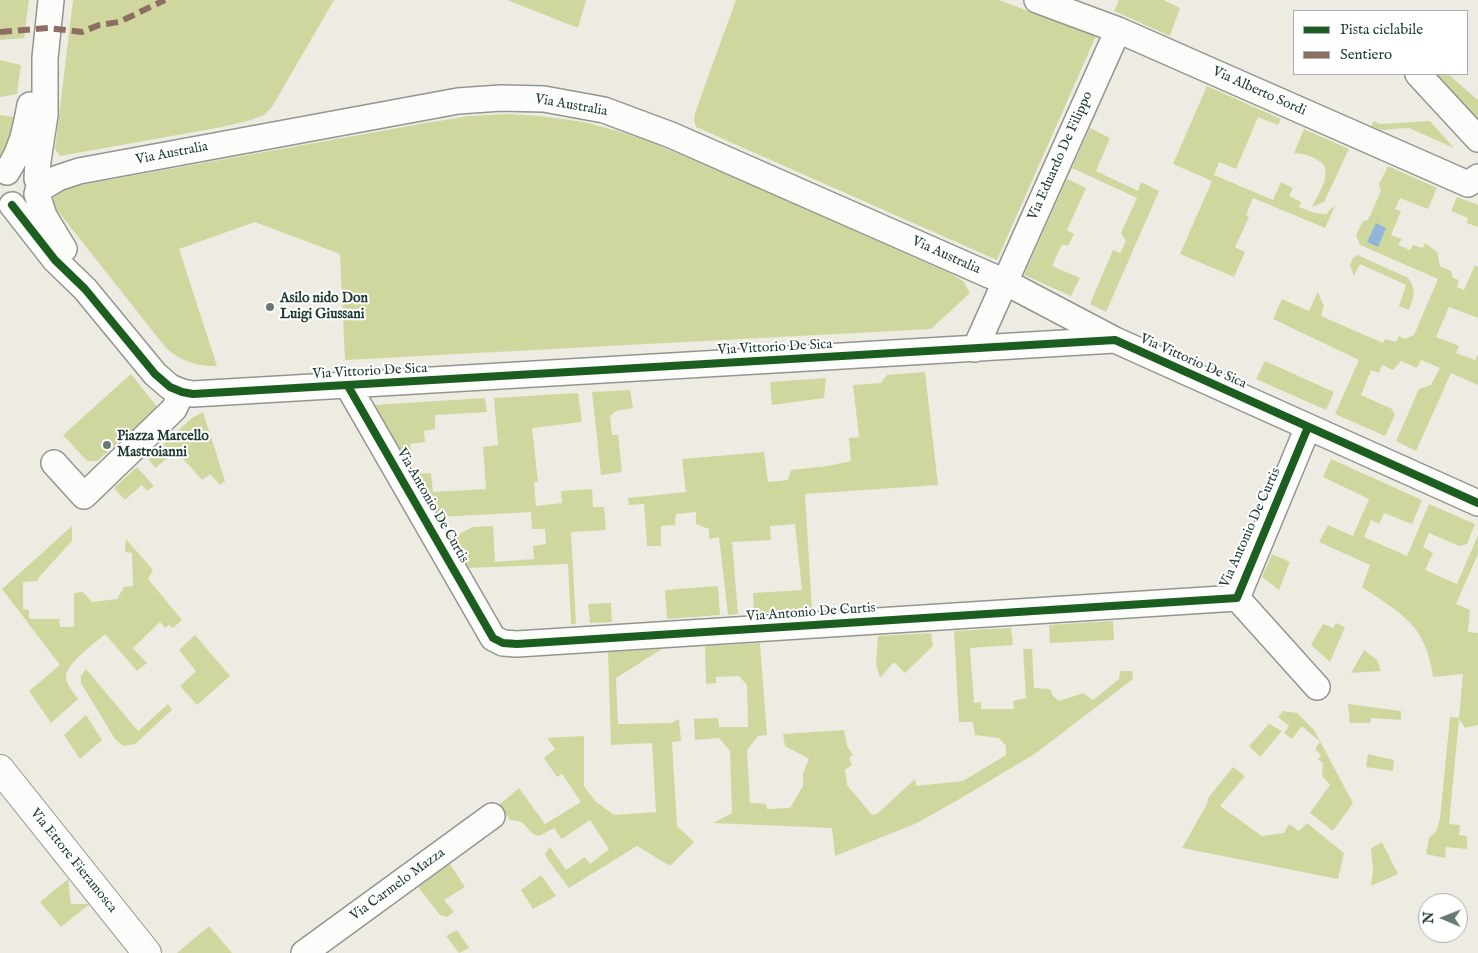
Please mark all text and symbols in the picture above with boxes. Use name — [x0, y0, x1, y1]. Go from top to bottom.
legend — [1293, 10, 1468, 75]
text: Pista ciclabile — [1340, 20, 1423, 39]
text: Sentiero — [1340, 45, 1392, 64]
street label: Via Alberto Sordi — [1210, 64, 1308, 120]
street label: Via Eduardo De Filippo — [1025, 89, 1097, 223]
street label: Via Australia — [533, 91, 609, 121]
street label: Via Australia — [134, 139, 210, 169]
street label: Via Australia — [909, 233, 983, 279]
place label: Asilo nido Don Luigi Giussani — [280, 291, 368, 324]
marker: Asilo nido Don Luigi Giussani — [264, 301, 276, 313]
street label: Via Vittorio De Sica — [1137, 331, 1249, 393]
street label: Via Vittorio De Sica — [717, 337, 833, 359]
street label: Via Vittorio De Sica — [312, 361, 428, 383]
place label: Piazza Marcello Mastroianni — [117, 429, 209, 462]
marker: Piazza Marcello Mastroianni — [101, 439, 113, 451]
street label: Via Antonio De Curtis — [392, 446, 472, 566]
street label: Via Antonio De Curtis — [1217, 465, 1285, 591]
street label: Via Antonio De Curtis — [746, 600, 876, 626]
street label: Via Ettore Fieramosca — [26, 806, 120, 916]
street label: Via Carmelo Mazza — [347, 845, 449, 925]
north arrow — [1418, 893, 1468, 943]
text: N — [1420, 912, 1438, 924]

